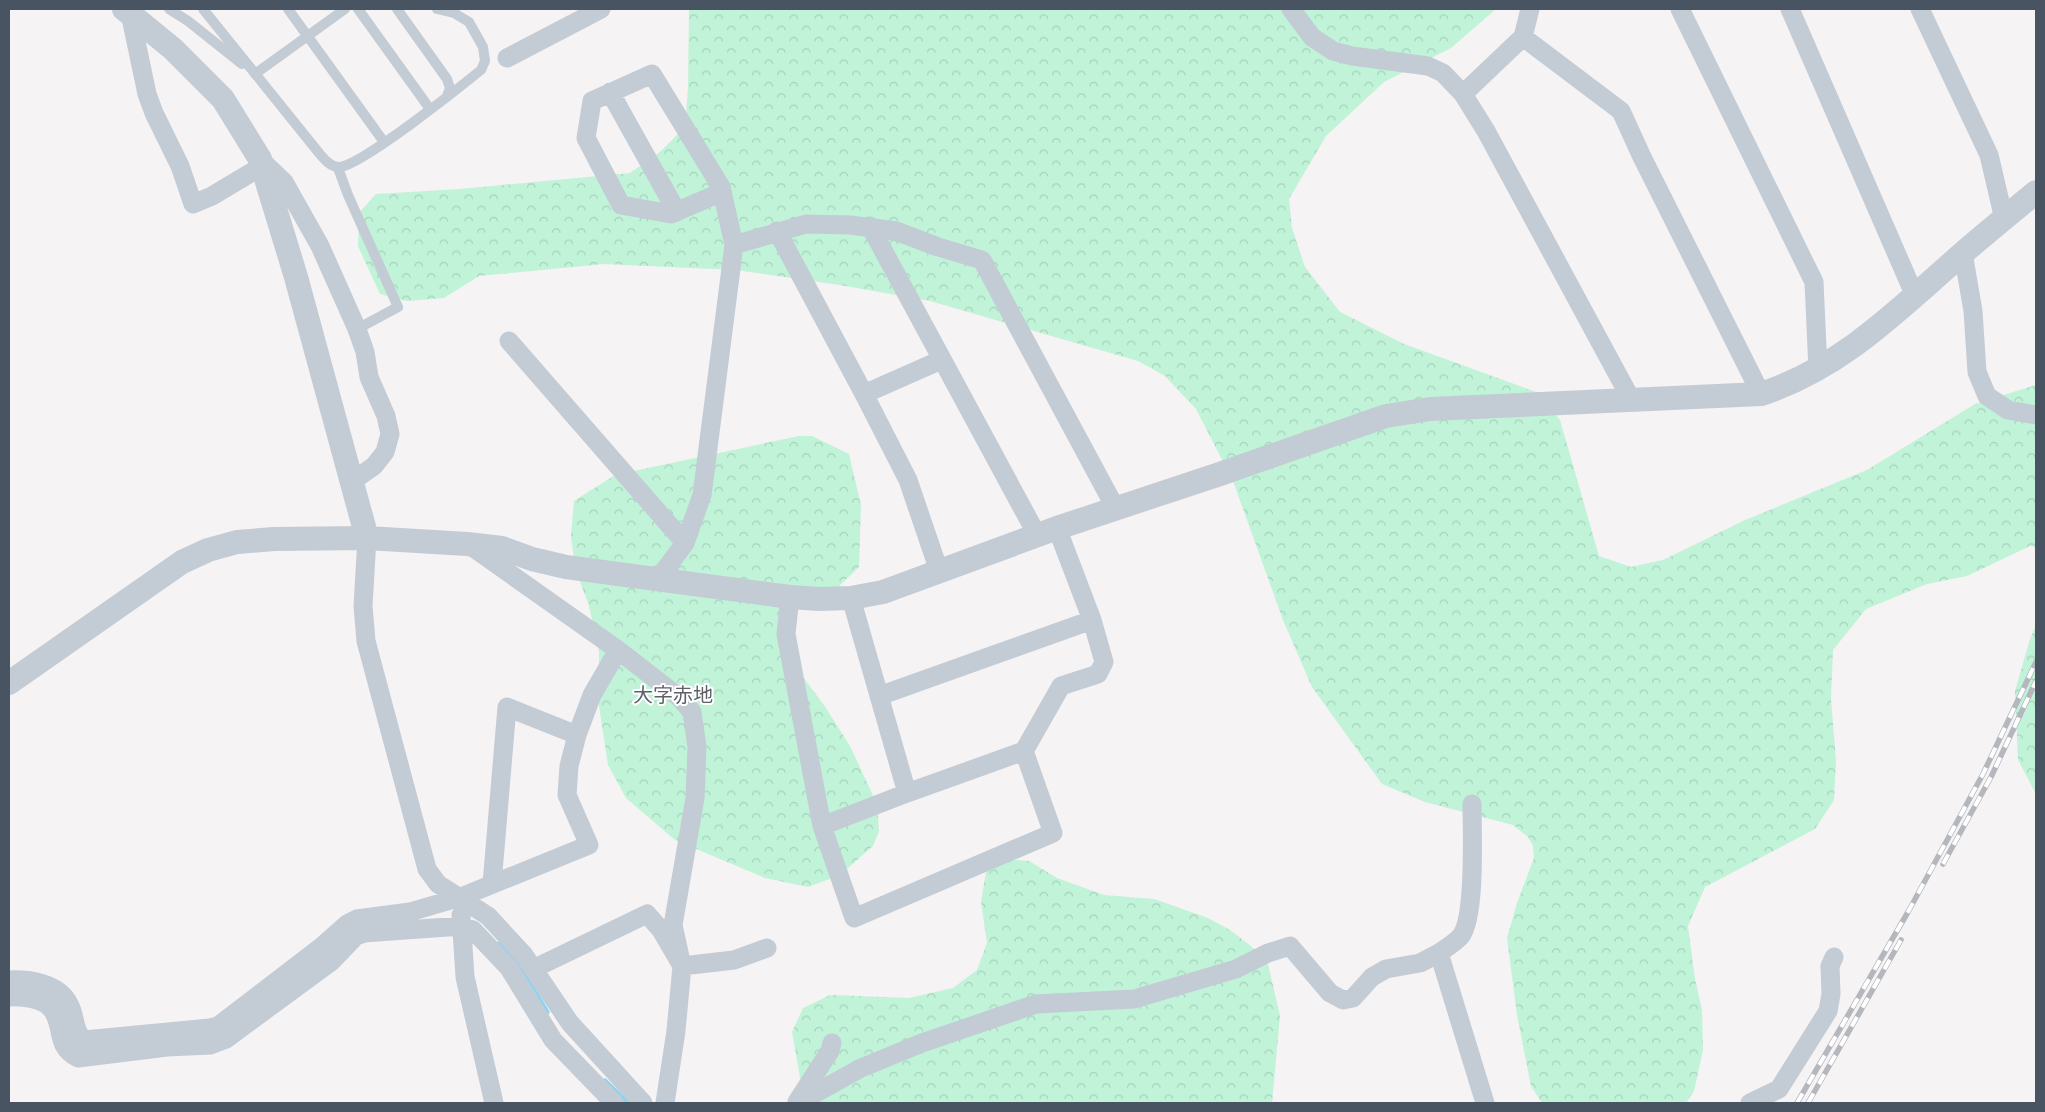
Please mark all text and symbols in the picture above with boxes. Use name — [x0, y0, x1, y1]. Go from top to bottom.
district label: 大字赤地 — [633, 682, 713, 708]

